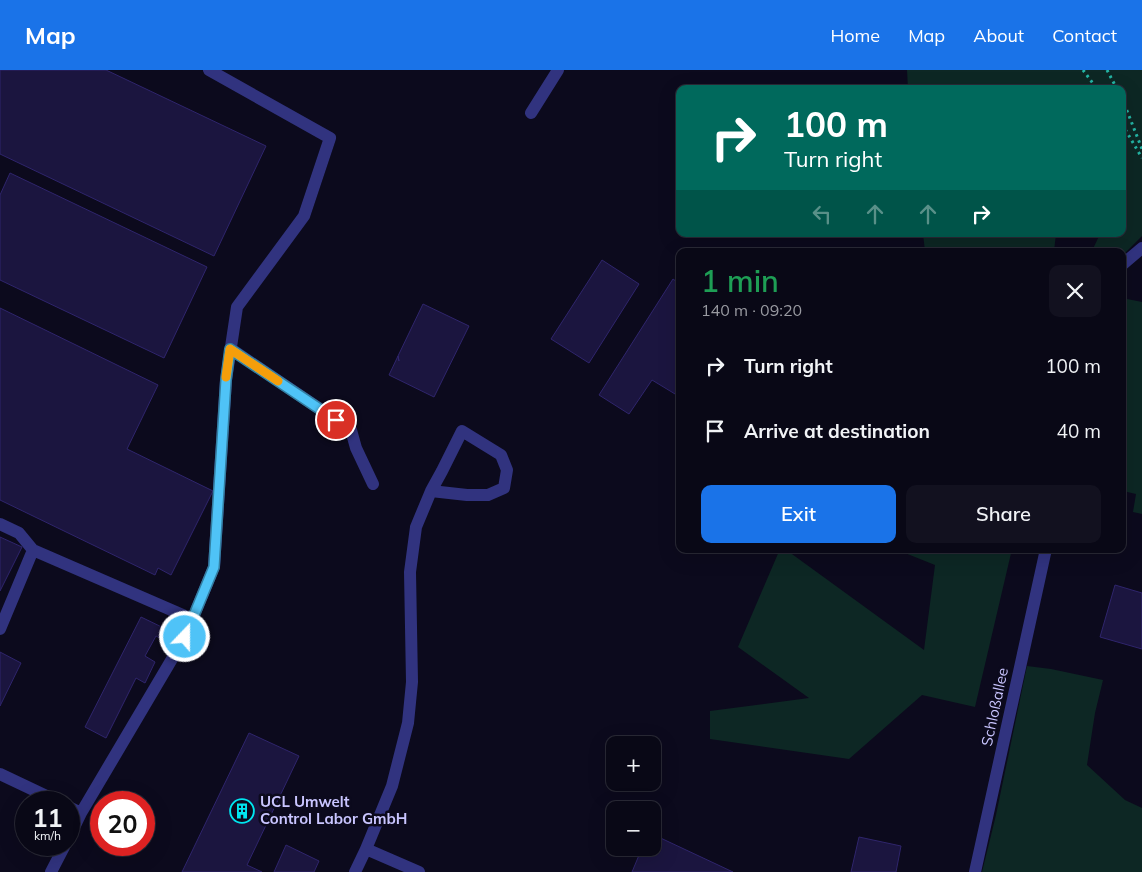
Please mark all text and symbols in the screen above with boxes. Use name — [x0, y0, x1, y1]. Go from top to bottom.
text: Map — [25, 20, 76, 50]
text: Home — [830, 24, 880, 47]
text: Map — [908, 24, 945, 47]
text: About — [973, 24, 1024, 47]
text: Contact — [1052, 24, 1117, 47]
text: 100 m — [784, 102, 888, 146]
icon: right — [701, 105, 766, 170]
text: Turn right — [784, 145, 882, 173]
icon: left — [808, 200, 836, 228]
icon: ahead — [861, 200, 889, 228]
icon: ahead — [914, 200, 942, 228]
icon: right — [967, 200, 995, 228]
text: 1 min — [701, 262, 779, 300]
button: close — [1049, 265, 1101, 317]
text: 140 m · 09:20 — [701, 300, 802, 320]
icon: right — [701, 352, 729, 380]
text: Turn right — [744, 354, 833, 378]
text: 100 m — [1045, 354, 1101, 378]
pin — [315, 399, 357, 441]
icon: arrive — [322, 406, 350, 434]
icon: arrive — [701, 417, 729, 445]
text: Arrive at destination — [744, 419, 930, 443]
text: 40 m — [1057, 419, 1101, 443]
button: Exit — [701, 485, 896, 543]
button: Share — [906, 485, 1101, 543]
position arrow — [158, 610, 210, 662]
street label: Schloßallee — [977, 666, 1012, 748]
map controls — [606, 736, 661, 856]
button: + — [606, 736, 661, 791]
speed limit sign: 20 — [90, 791, 155, 856]
place label: UCL Umwelt Control Labor GmbH — [260, 792, 407, 828]
building icon: UCL Umwelt Control Labor GmbH — [229, 798, 255, 824]
button: − — [606, 801, 661, 856]
text: 11 — [32, 802, 63, 833]
text: km/h — [34, 828, 61, 843]

